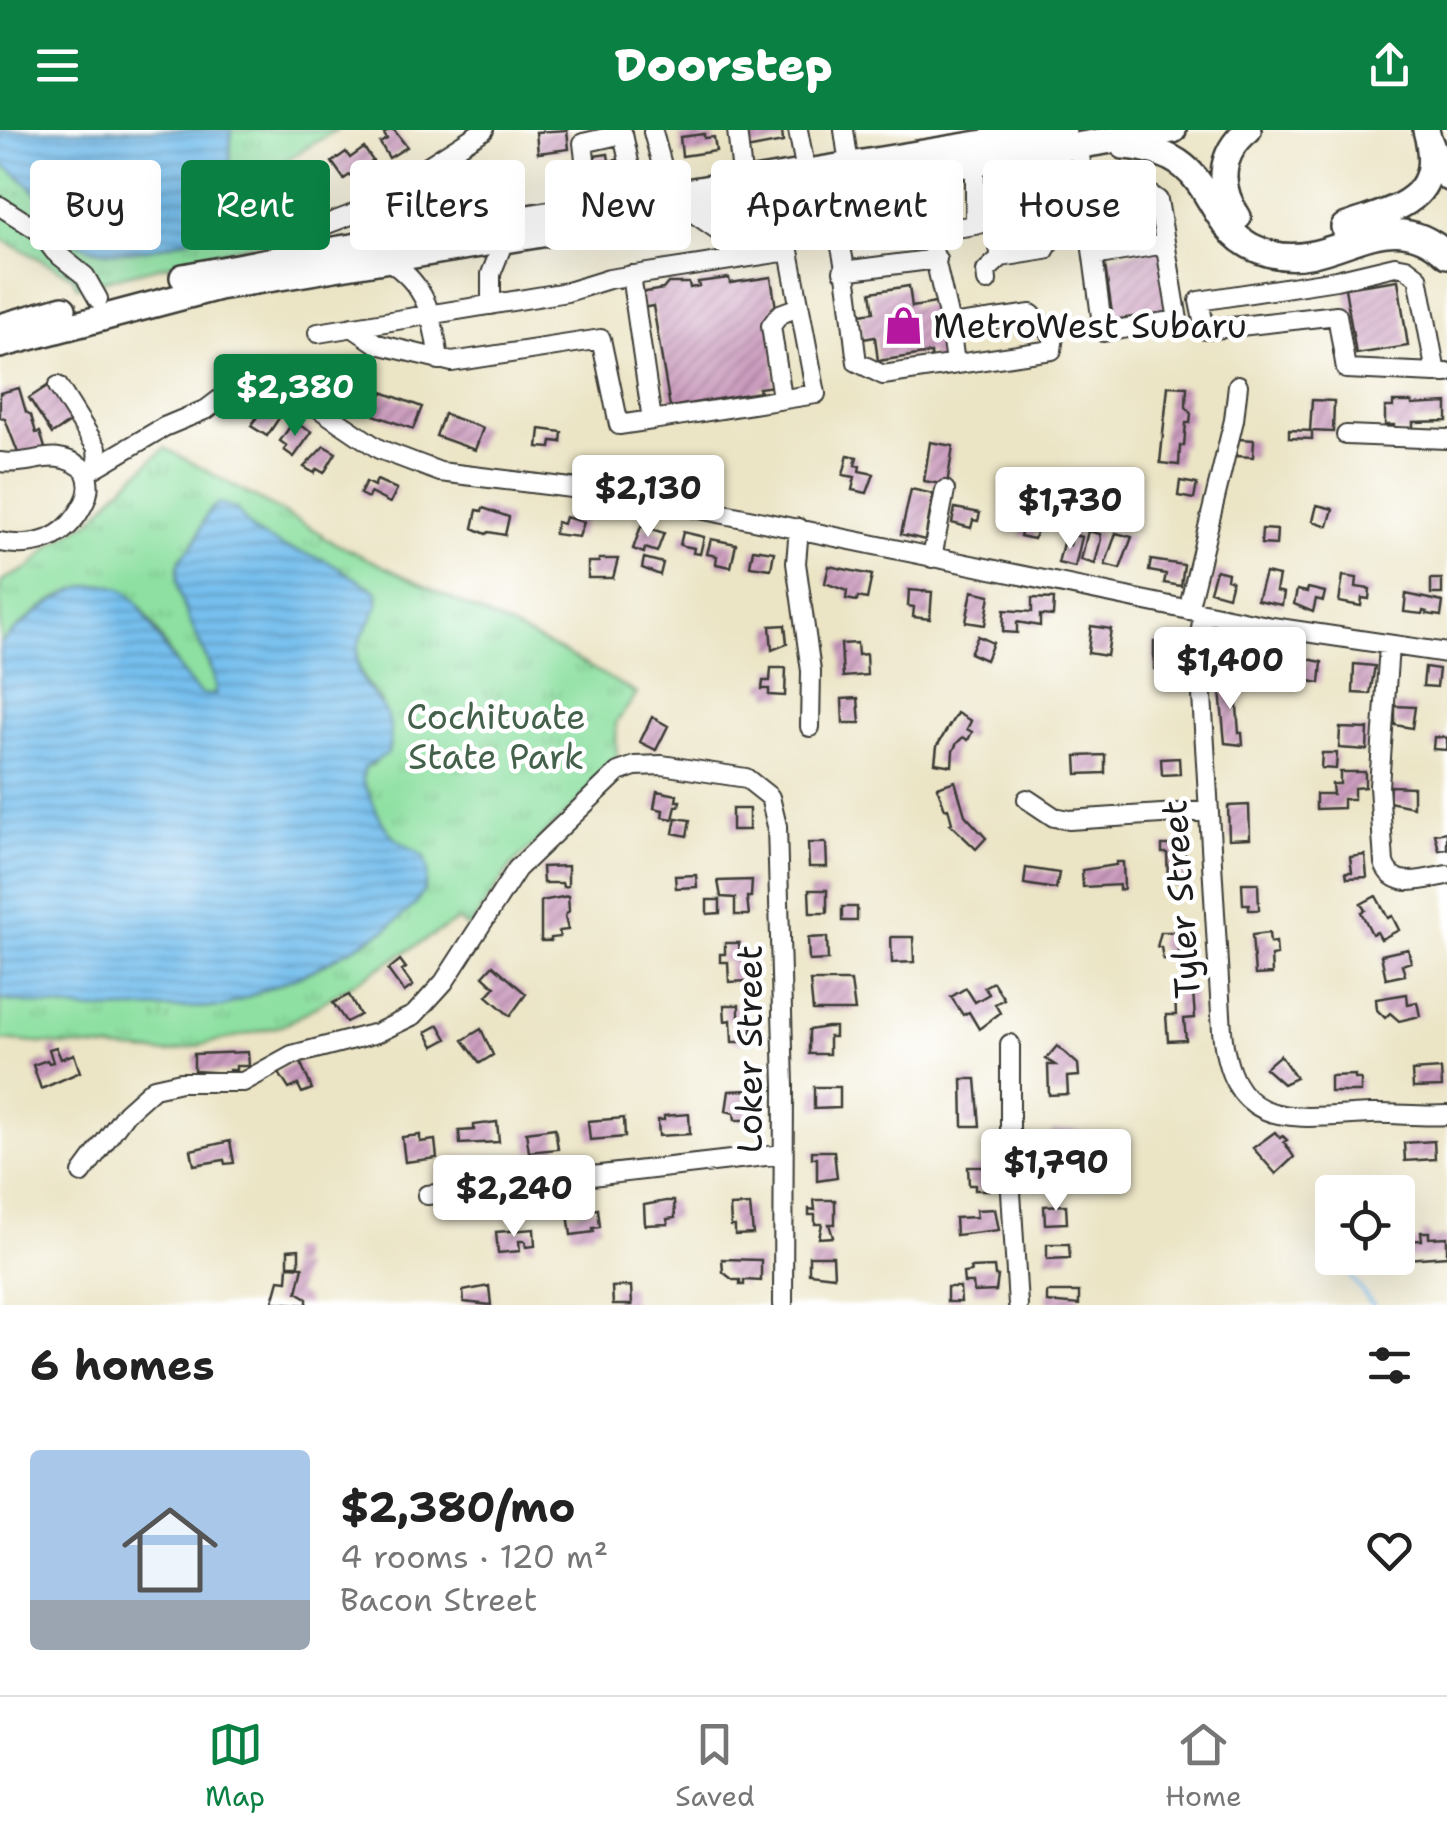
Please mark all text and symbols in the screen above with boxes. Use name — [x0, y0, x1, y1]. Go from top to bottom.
text: Doorstep — [614, 35, 833, 95]
icon: menu — [30, 38, 85, 93]
icon: share — [1362, 38, 1417, 93]
chip: Buy — [30, 160, 161, 250]
chip: Rent — [181, 160, 330, 250]
chip: Filters — [350, 160, 525, 250]
chip: New — [545, 160, 691, 250]
chip: Apartment — [711, 160, 963, 250]
chip: House — [983, 160, 1156, 250]
place label: MetroWest Subaru — [933, 302, 1247, 349]
shop icon: MetroWest Subaru — [882, 305, 924, 347]
pin: $2,380 — [214, 354, 376, 439]
text: $2,380 — [236, 365, 354, 408]
pin: $2,130 — [567, 455, 729, 540]
text: $2,130 — [594, 466, 702, 509]
pin: $1,730 — [989, 467, 1151, 552]
text: $1,730 — [1017, 478, 1123, 521]
pin: $1,400 — [1149, 627, 1311, 712]
text: $1,400 — [1176, 638, 1284, 681]
park label: Cochituate State Park — [406, 693, 586, 780]
street label: Tyler Street — [1150, 798, 1211, 1000]
street label: Loker Street — [726, 945, 773, 1153]
pin: $1,790 — [975, 1129, 1137, 1214]
text: $1,790 — [1003, 1140, 1109, 1183]
pin: $2,240 — [433, 1155, 595, 1240]
text: $2,240 — [455, 1166, 573, 1209]
map controls — [1315, 1175, 1415, 1275]
button: locate — [1315, 1175, 1415, 1275]
text: 6 homes — [30, 1337, 215, 1393]
icon: filters — [1362, 1338, 1417, 1393]
text: $2,380/mo — [340, 1479, 576, 1535]
icon: home — [110, 1490, 230, 1610]
icon: heart — [1362, 1523, 1417, 1578]
text: 4 rooms · 120 m² — [340, 1535, 608, 1578]
text: Bacon Street — [340, 1578, 538, 1621]
tab: Map — [205, 1717, 265, 1815]
tab: Saved — [675, 1717, 755, 1815]
tab: Home — [1165, 1717, 1242, 1815]

